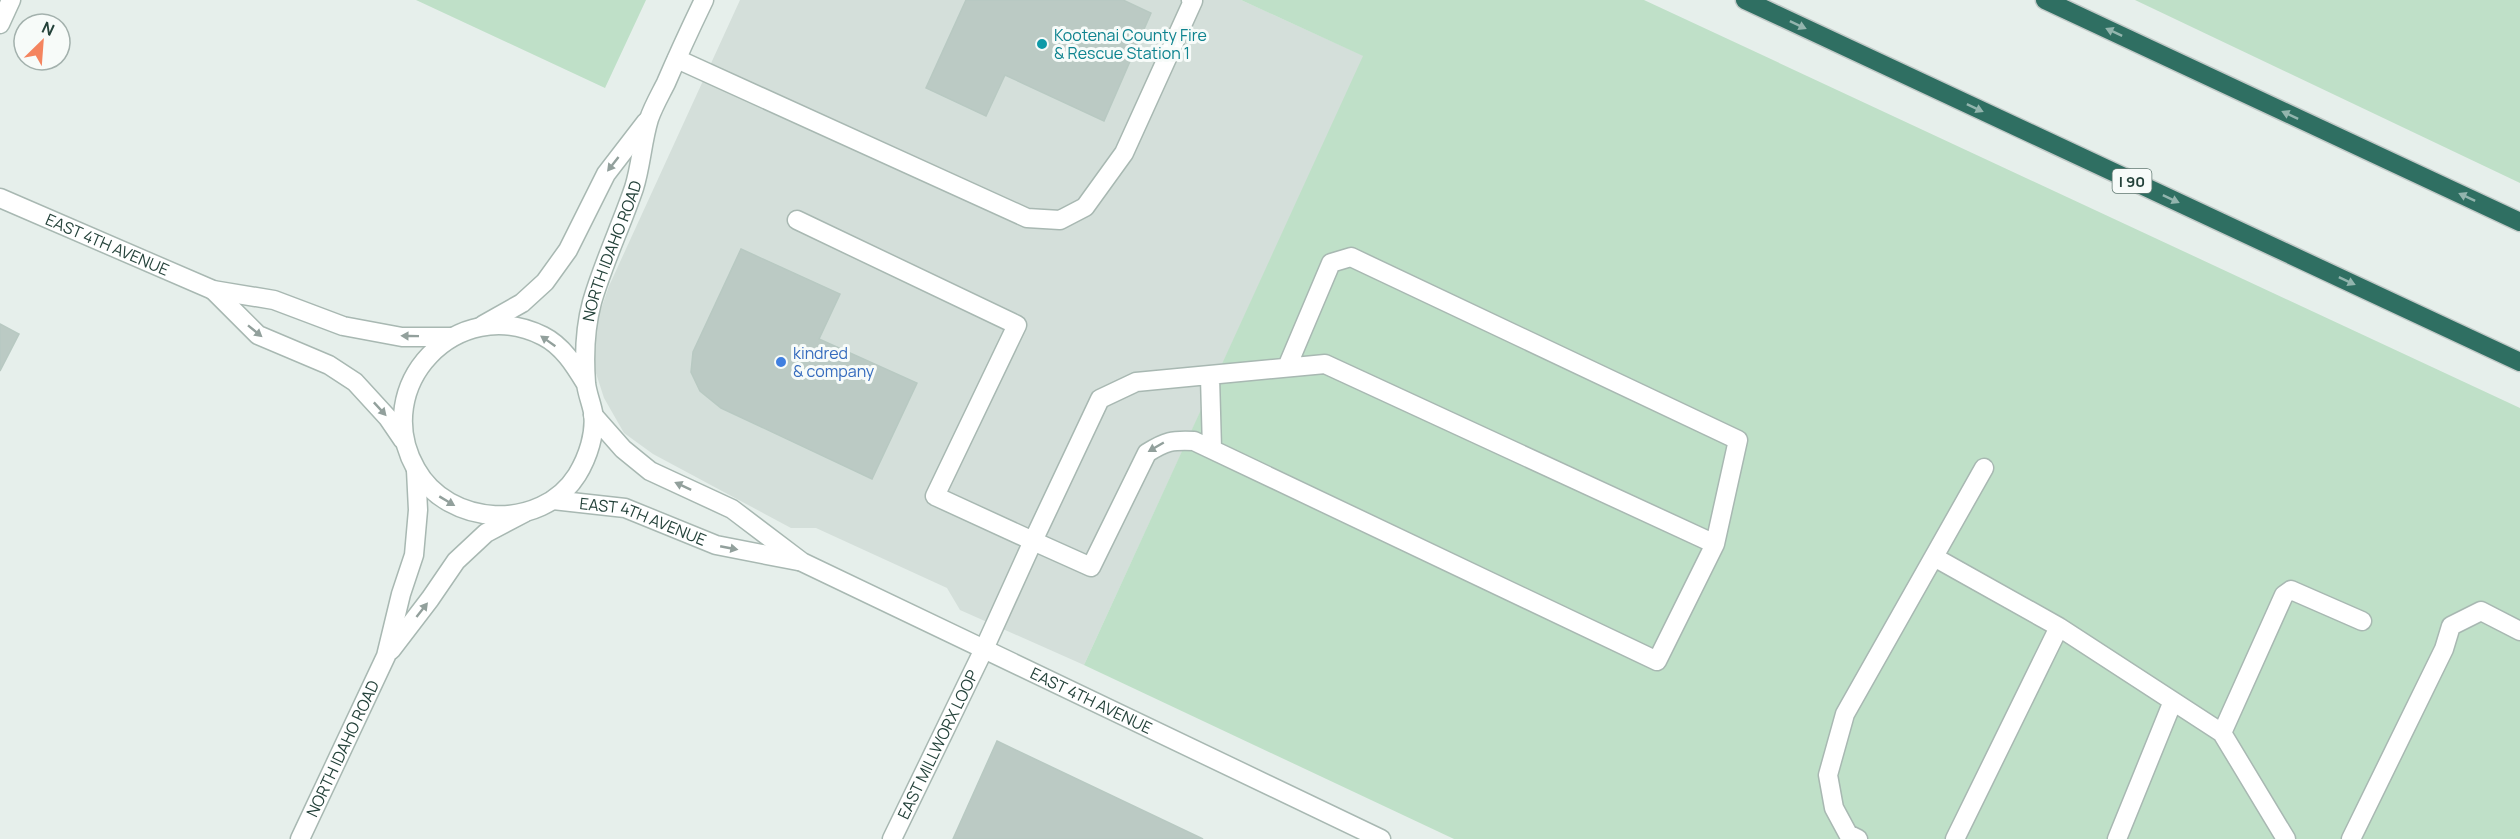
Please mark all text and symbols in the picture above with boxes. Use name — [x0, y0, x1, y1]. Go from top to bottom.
north arrow — [12, 12, 72, 72]
text: N — [38, 16, 58, 41]
one-way arrow — [1790, 20, 1807, 29]
place label: Kootenai County Fire & Rescue Station 1 — [1054, 24, 1207, 64]
one-way arrow — [2104, 27, 2122, 37]
marker: Kootenai County Fire & Rescue Station 1 — [1035, 37, 1049, 51]
one-way arrow — [1966, 103, 1984, 113]
one-way arrow — [2282, 110, 2299, 119]
one-way arrow — [608, 157, 620, 172]
road number: I 90 — [2112, 169, 2152, 193]
street label: NORTH IDAHO ROAD — [577, 177, 647, 323]
one-way arrow — [2458, 192, 2476, 202]
one-way arrow — [2162, 195, 2179, 204]
street label: EAST 4TH AVENUE — [42, 208, 173, 281]
one-way arrow — [2339, 277, 2356, 286]
one-way arrow — [247, 324, 263, 337]
one-way arrow — [401, 332, 420, 341]
one-way arrow — [541, 335, 557, 347]
place label: kindred & company — [793, 342, 875, 382]
marker: kindred & company — [774, 355, 788, 369]
one-way arrow — [373, 401, 387, 416]
one-way arrow — [1147, 442, 1164, 452]
one-way arrow — [674, 482, 691, 491]
street label: EAST 4TH AVENUE — [578, 492, 710, 551]
one-way arrow — [439, 495, 455, 506]
one-way arrow — [720, 544, 739, 553]
one-way arrow — [415, 602, 427, 617]
street label: EAST 4TH AVENUE — [1027, 662, 1156, 739]
street label: EAST MILLWORX LOOP — [892, 666, 983, 823]
street label: NORTH IDAHO ROAD — [301, 676, 384, 820]

